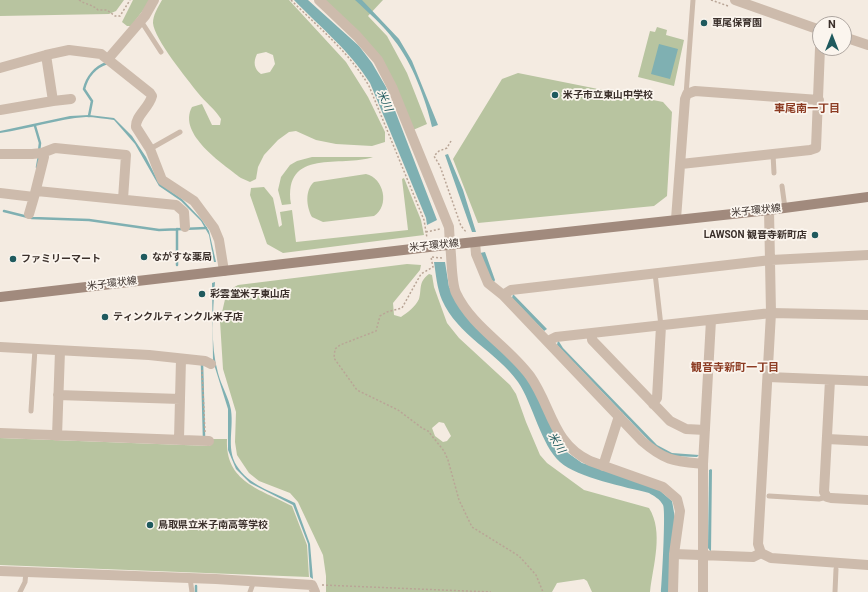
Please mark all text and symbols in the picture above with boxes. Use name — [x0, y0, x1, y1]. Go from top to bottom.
north arrow — [812, 16, 852, 56]
place label: 車尾保育園 — [712, 17, 762, 29]
marker: 車尾保育園 — [699, 18, 709, 28]
text: N — [828, 18, 836, 31]
water label: 米川 — [373, 88, 395, 114]
place label: 米子市立東山中学校 — [563, 89, 653, 101]
marker: 米子市立東山中学校 — [550, 90, 560, 100]
district label: 車尾南一丁目 — [774, 102, 840, 116]
street label: 米子環状線 — [731, 202, 781, 220]
place label: LAWSON 観音寺新町店 — [704, 229, 807, 241]
marker: LAWSON 観音寺新町店 — [810, 230, 820, 240]
street label: 米子環状線 — [409, 237, 459, 255]
place label: ながすな薬局 — [152, 251, 212, 263]
marker: ながすな薬局 — [139, 252, 149, 262]
place label: ファミリーマート — [21, 253, 101, 265]
marker: ファミリーマート — [8, 254, 18, 264]
street label: 米子環状線 — [86, 275, 138, 293]
place label: 彩雲堂米子東山店 — [210, 288, 290, 300]
marker: 彩雲堂米子東山店 — [197, 289, 207, 299]
place label: ティンクルティンクル米子店 — [113, 311, 243, 323]
marker: ティンクルティンクル米子店 — [100, 312, 110, 322]
district label: 観音寺新町一丁目 — [691, 361, 779, 375]
water label: 米川 — [545, 430, 567, 456]
place label: 鳥取県立米子南高等学校 — [158, 519, 268, 531]
marker: 鳥取県立米子南高等学校 — [145, 520, 155, 530]

